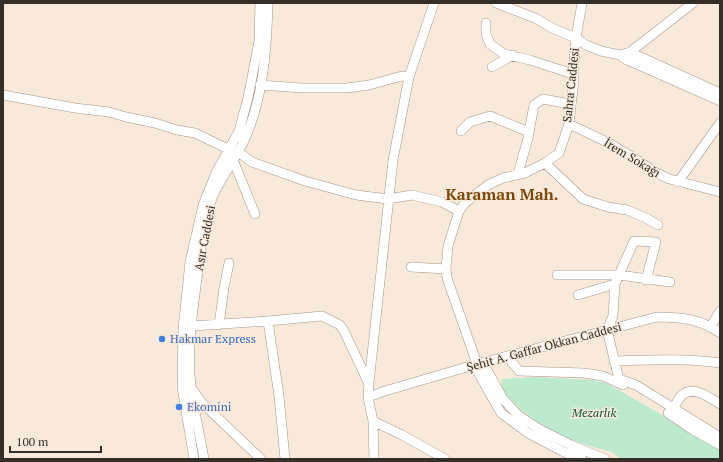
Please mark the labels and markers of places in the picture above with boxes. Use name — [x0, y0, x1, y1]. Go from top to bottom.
place label: Hakmar Express — [170, 331, 256, 346]
marker: Hakmar Express — [157, 334, 167, 344]
place label: Ekomini — [187, 399, 232, 414]
marker: Ekomini — [174, 402, 184, 412]

